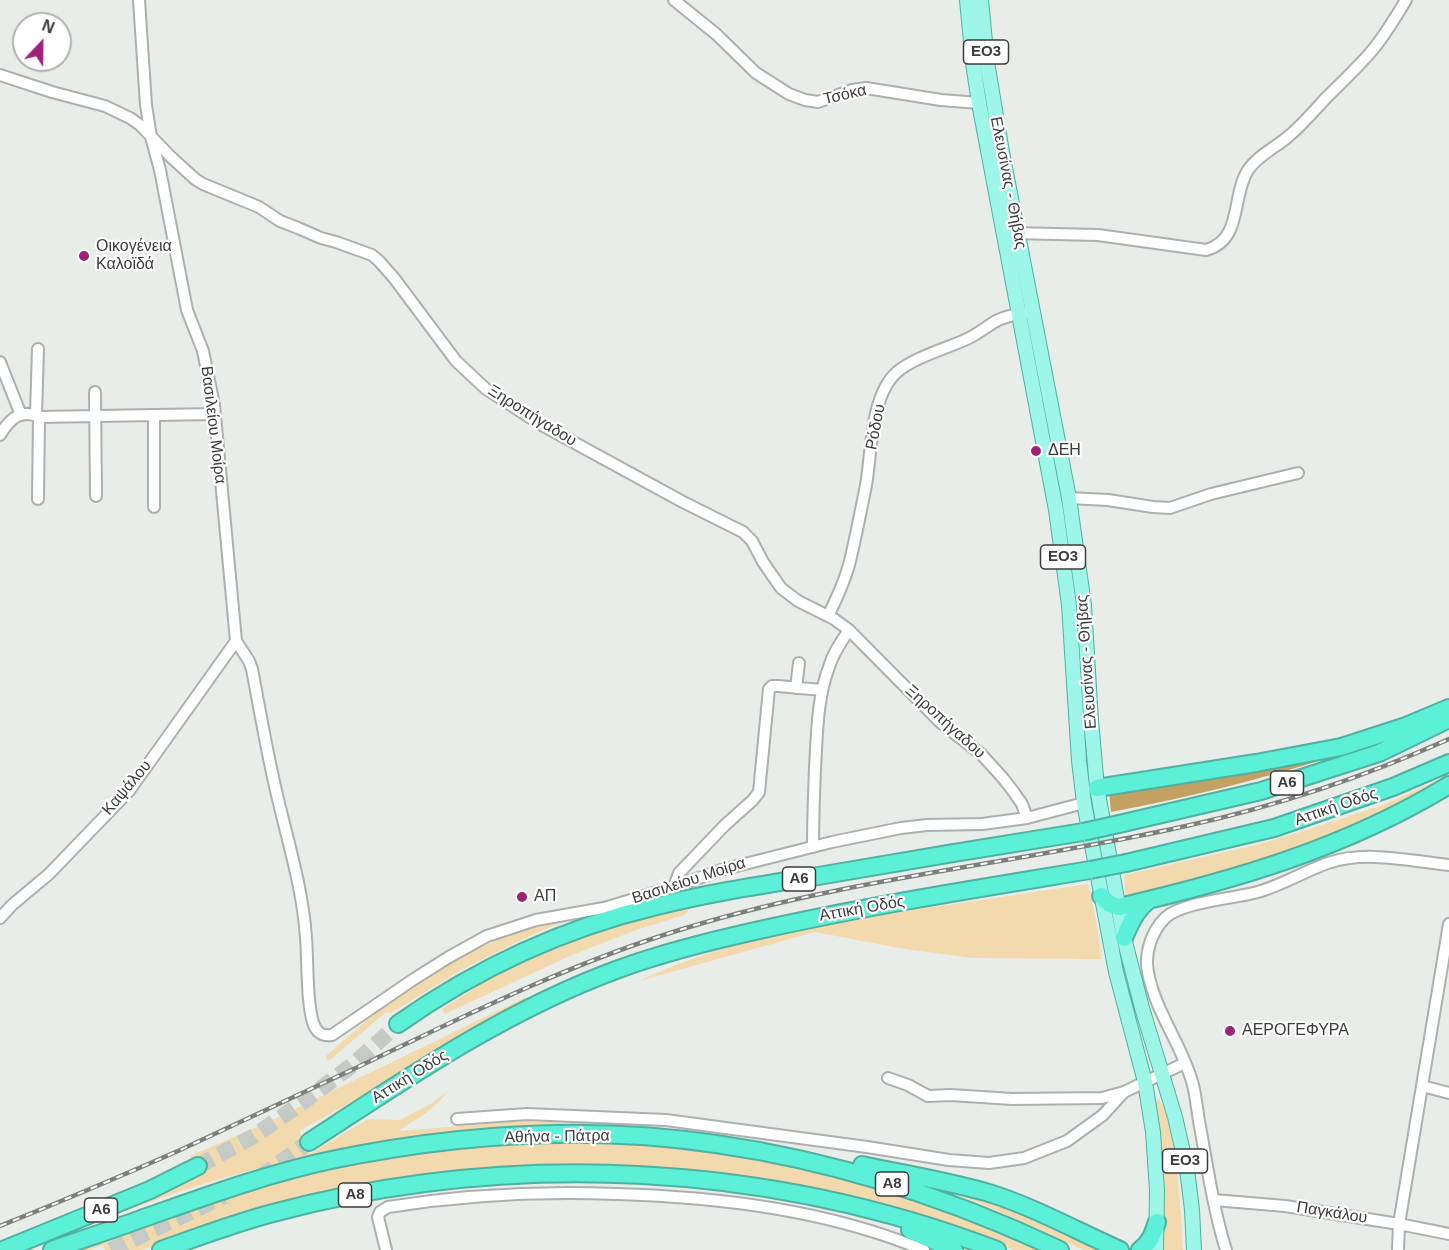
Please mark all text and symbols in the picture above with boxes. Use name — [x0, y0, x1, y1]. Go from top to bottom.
north arrow — [12, 12, 72, 72]
text: N — [40, 17, 57, 37]
road number: ΕΟ3 — [964, 40, 1008, 64]
street label: Τσόκα — [821, 81, 869, 109]
street label: Ελευσίνας - Θήβας — [986, 115, 1030, 251]
place label: Οικογένεια Καλοϊδά — [96, 237, 172, 275]
marker: Οικογένεια Καλοϊδά — [77, 249, 91, 263]
street label: Βασιλείου Μοίρα — [196, 365, 230, 485]
street label: Ξηροπήγαδου — [484, 381, 580, 451]
street label: Ρόδου — [862, 403, 890, 451]
place label: ΔΕΗ — [1048, 441, 1081, 461]
marker: ΔΕΗ — [1029, 444, 1043, 458]
road number: ΕΟ3 — [1040, 545, 1086, 569]
street label: Ελευσίνας - Θήβας — [1073, 594, 1101, 730]
street label: Ξηροπήγαδου — [901, 681, 989, 763]
street label: Καψάλου — [99, 757, 155, 819]
road number: Α6 — [1270, 771, 1304, 795]
street label: Αττική Οδός — [1292, 784, 1380, 830]
street label: Βασιλείου Μοίρα — [630, 854, 748, 908]
road number: Α6 — [782, 867, 816, 891]
place label: ΑΠ — [534, 887, 556, 907]
marker: ΑΠ — [515, 890, 529, 904]
street label: Αττική Οδός — [818, 892, 906, 926]
place label: ΑΕΡΟΓΕΦΥΡΑ — [1242, 1021, 1349, 1041]
marker: ΑΕΡΟΓΕΦΥΡΑ — [1223, 1024, 1237, 1038]
street label: Αττική Οδός — [368, 1046, 452, 1108]
street label: Αθήνα - Πάτρα — [504, 1126, 610, 1148]
road number: ΕΟ3 — [1162, 1149, 1208, 1173]
road number: Α8 — [876, 1172, 908, 1196]
road number: Α8 — [338, 1183, 372, 1207]
road number: Α6 — [84, 1198, 118, 1222]
street label: Παγκάλου — [1295, 1198, 1369, 1228]

